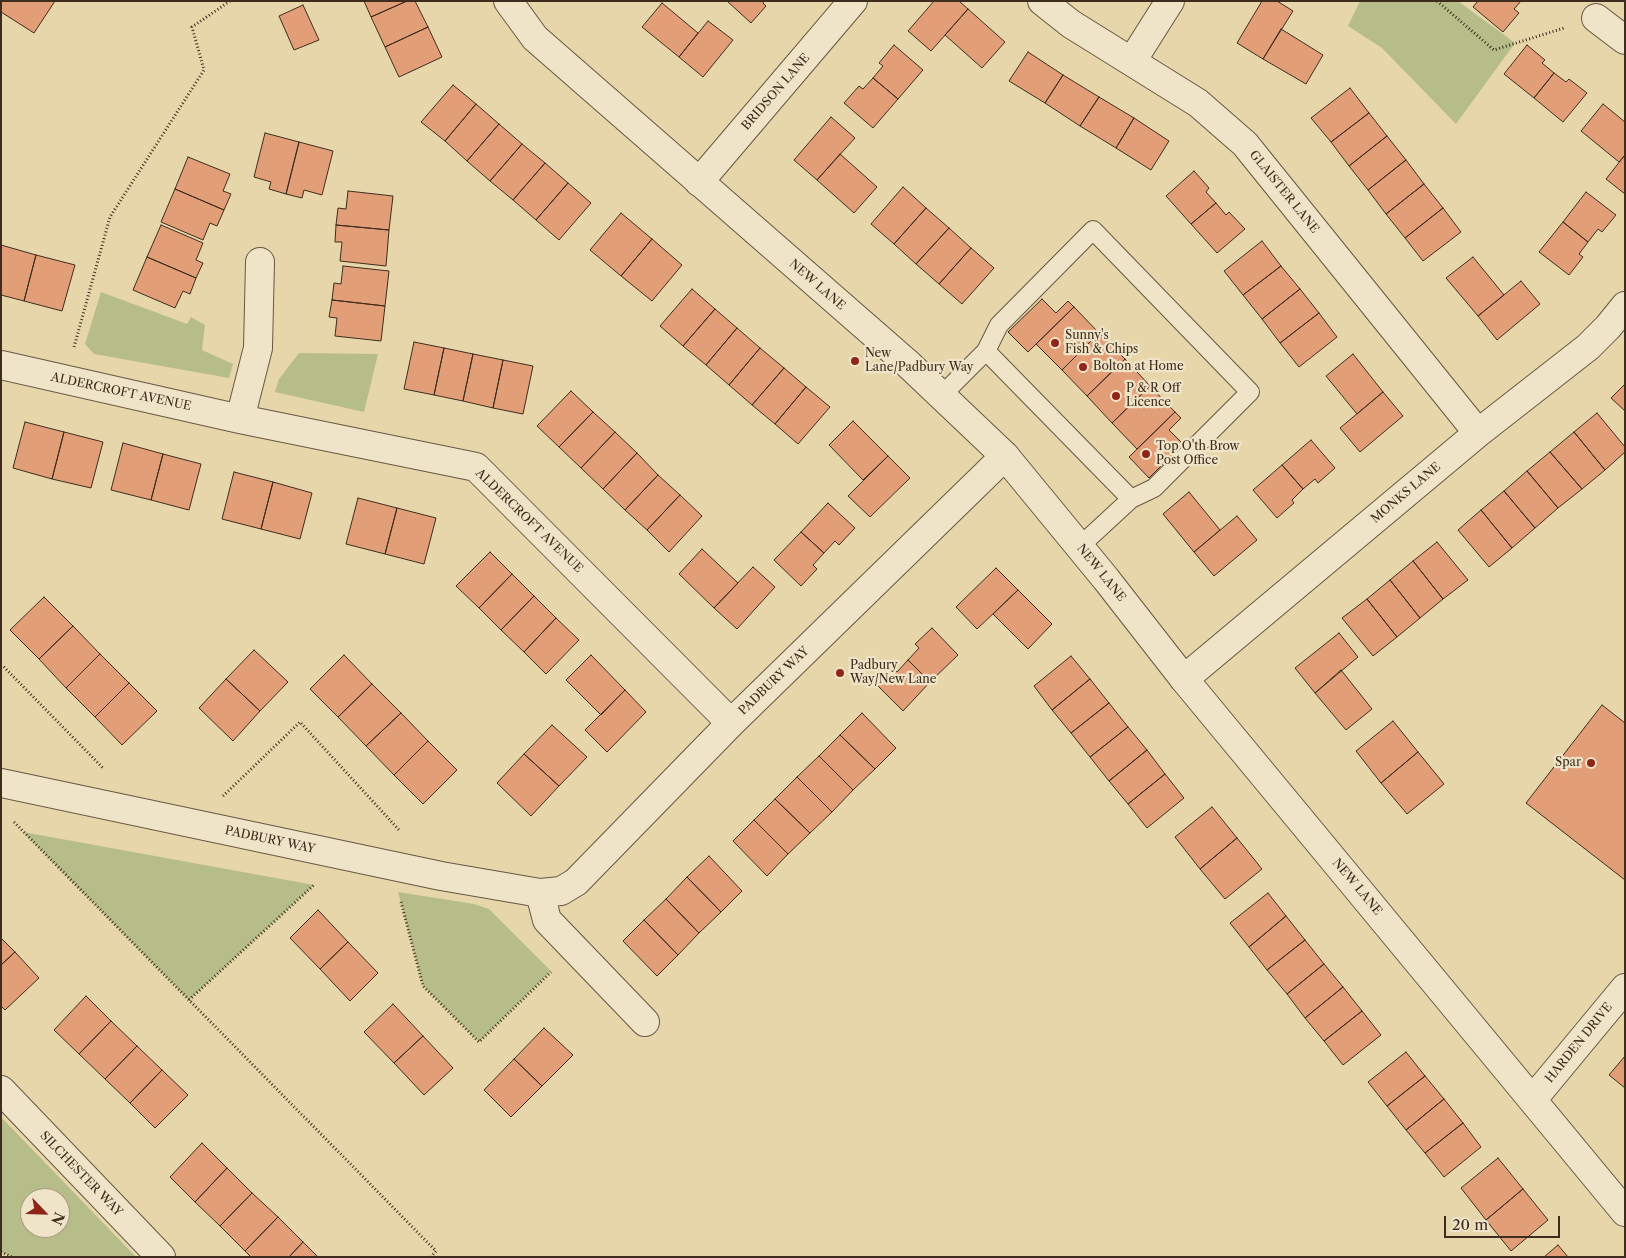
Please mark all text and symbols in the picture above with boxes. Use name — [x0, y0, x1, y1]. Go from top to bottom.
street label: BRIDSON LANE — [739, 51, 813, 133]
street label: GLAISTER LANE — [1246, 148, 1322, 236]
street label: NEW LANE — [786, 257, 848, 313]
place label: Sunny's Fish & Chips — [1065, 329, 1138, 357]
marker: Sunny's Fish & Chips — [1049, 337, 1061, 349]
place label: New Lane/Padbury Way — [865, 347, 973, 375]
marker: New Lane/Padbury Way — [849, 355, 861, 367]
place label: Bolton at Home — [1093, 360, 1184, 374]
marker: Bolton at Home — [1077, 361, 1089, 373]
street label: ALDERCROFT AVENUE — [49, 370, 193, 414]
place label: P & R Off Licence — [1126, 382, 1180, 410]
marker: P & R Off Licence — [1110, 390, 1122, 402]
place label: Top O'th Brow Post Office — [1156, 440, 1239, 468]
marker: Top O'th Brow Post Office — [1140, 448, 1152, 460]
street label: MONKS LANE — [1368, 460, 1444, 526]
street label: ALDERCROFT AVENUE — [472, 466, 586, 576]
street label: NEW LANE — [1074, 541, 1128, 605]
street label: PADBURY WAY — [736, 644, 812, 718]
place label: Padbury Way/New Lane — [850, 659, 937, 687]
marker: Padbury Way/New Lane — [834, 667, 846, 679]
place label: Spar — [1555, 756, 1581, 770]
marker: Spar — [1585, 757, 1597, 769]
street label: PADBURY WAY — [224, 823, 316, 857]
street label: NEW LANE — [1329, 856, 1385, 918]
street label: HARDEN DRIVE — [1542, 1000, 1616, 1086]
street label: SILCHESTER WAY — [37, 1129, 125, 1219]
north arrow — [20, 1188, 70, 1238]
scale bar — [1446, 1206, 1562, 1238]
text: N — [47, 1209, 68, 1228]
text: 20 m — [1452, 1215, 1488, 1234]

